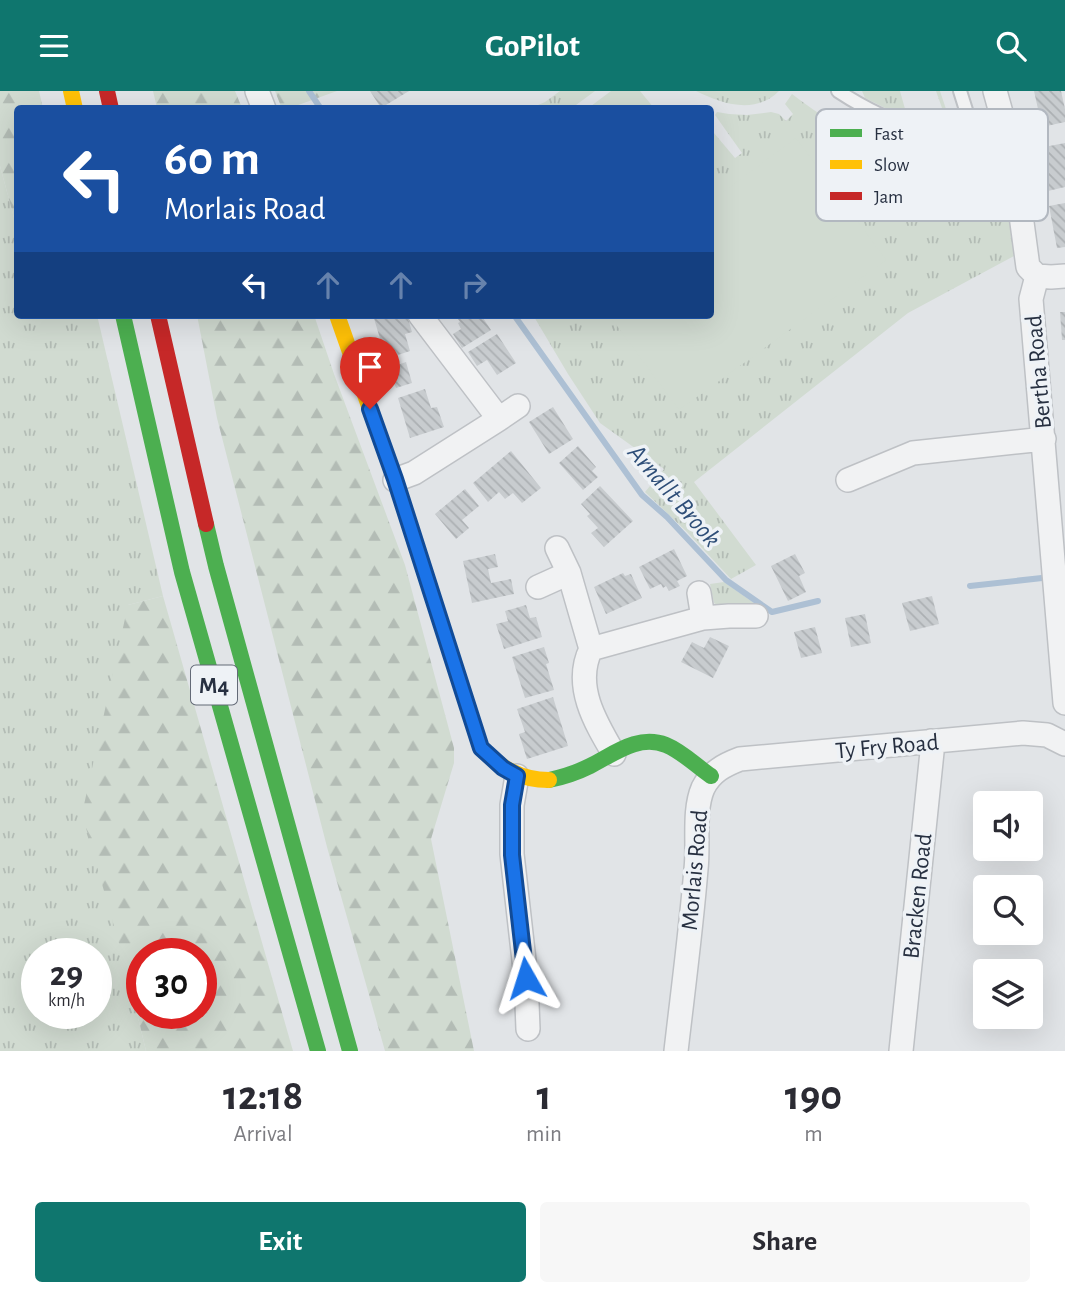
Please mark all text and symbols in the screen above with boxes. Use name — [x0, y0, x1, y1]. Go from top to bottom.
icon: menu — [35, 27, 73, 65]
icon: search — [992, 27, 1030, 65]
text: GoPilot — [485, 30, 580, 62]
legend — [816, 109, 1048, 221]
text: Fast — [874, 125, 904, 144]
icon: left — [49, 133, 140, 224]
text: 60 m — [164, 135, 260, 184]
text: Slow — [874, 156, 910, 175]
text: Jam — [874, 188, 903, 207]
text: Morlais Road — [164, 193, 326, 225]
icon: left — [236, 266, 274, 304]
icon: ahead — [309, 266, 347, 304]
icon: ahead — [382, 266, 420, 304]
icon: right — [455, 266, 493, 304]
street label: Bertha Road — [1022, 314, 1056, 430]
pin — [340, 337, 400, 409]
icon: arrive — [351, 348, 389, 386]
water label: Arnallt Brook — [622, 439, 726, 552]
road number: M4 — [191, 665, 237, 705]
street label: Ty Fry Road — [834, 731, 940, 763]
map controls — [973, 791, 1043, 1029]
button: sound — [973, 791, 1043, 861]
street label: Morlais Road — [678, 809, 712, 931]
street label: Bracken Road — [899, 832, 937, 960]
button: search — [973, 875, 1043, 945]
speed limit sign: 30 — [126, 938, 217, 1029]
position arrow — [489, 941, 563, 1015]
text: 29 — [50, 957, 83, 992]
button: layers — [973, 959, 1043, 1029]
text: km/h — [48, 992, 85, 1010]
text: 12:18 — [223, 1075, 303, 1117]
text: 1 — [536, 1075, 552, 1117]
text: 190 — [785, 1075, 842, 1117]
text: Arrival — [233, 1123, 293, 1146]
text: min — [526, 1123, 562, 1146]
text: m — [804, 1123, 823, 1146]
button: Exit — [35, 1202, 526, 1282]
button: Share — [540, 1202, 1030, 1282]

